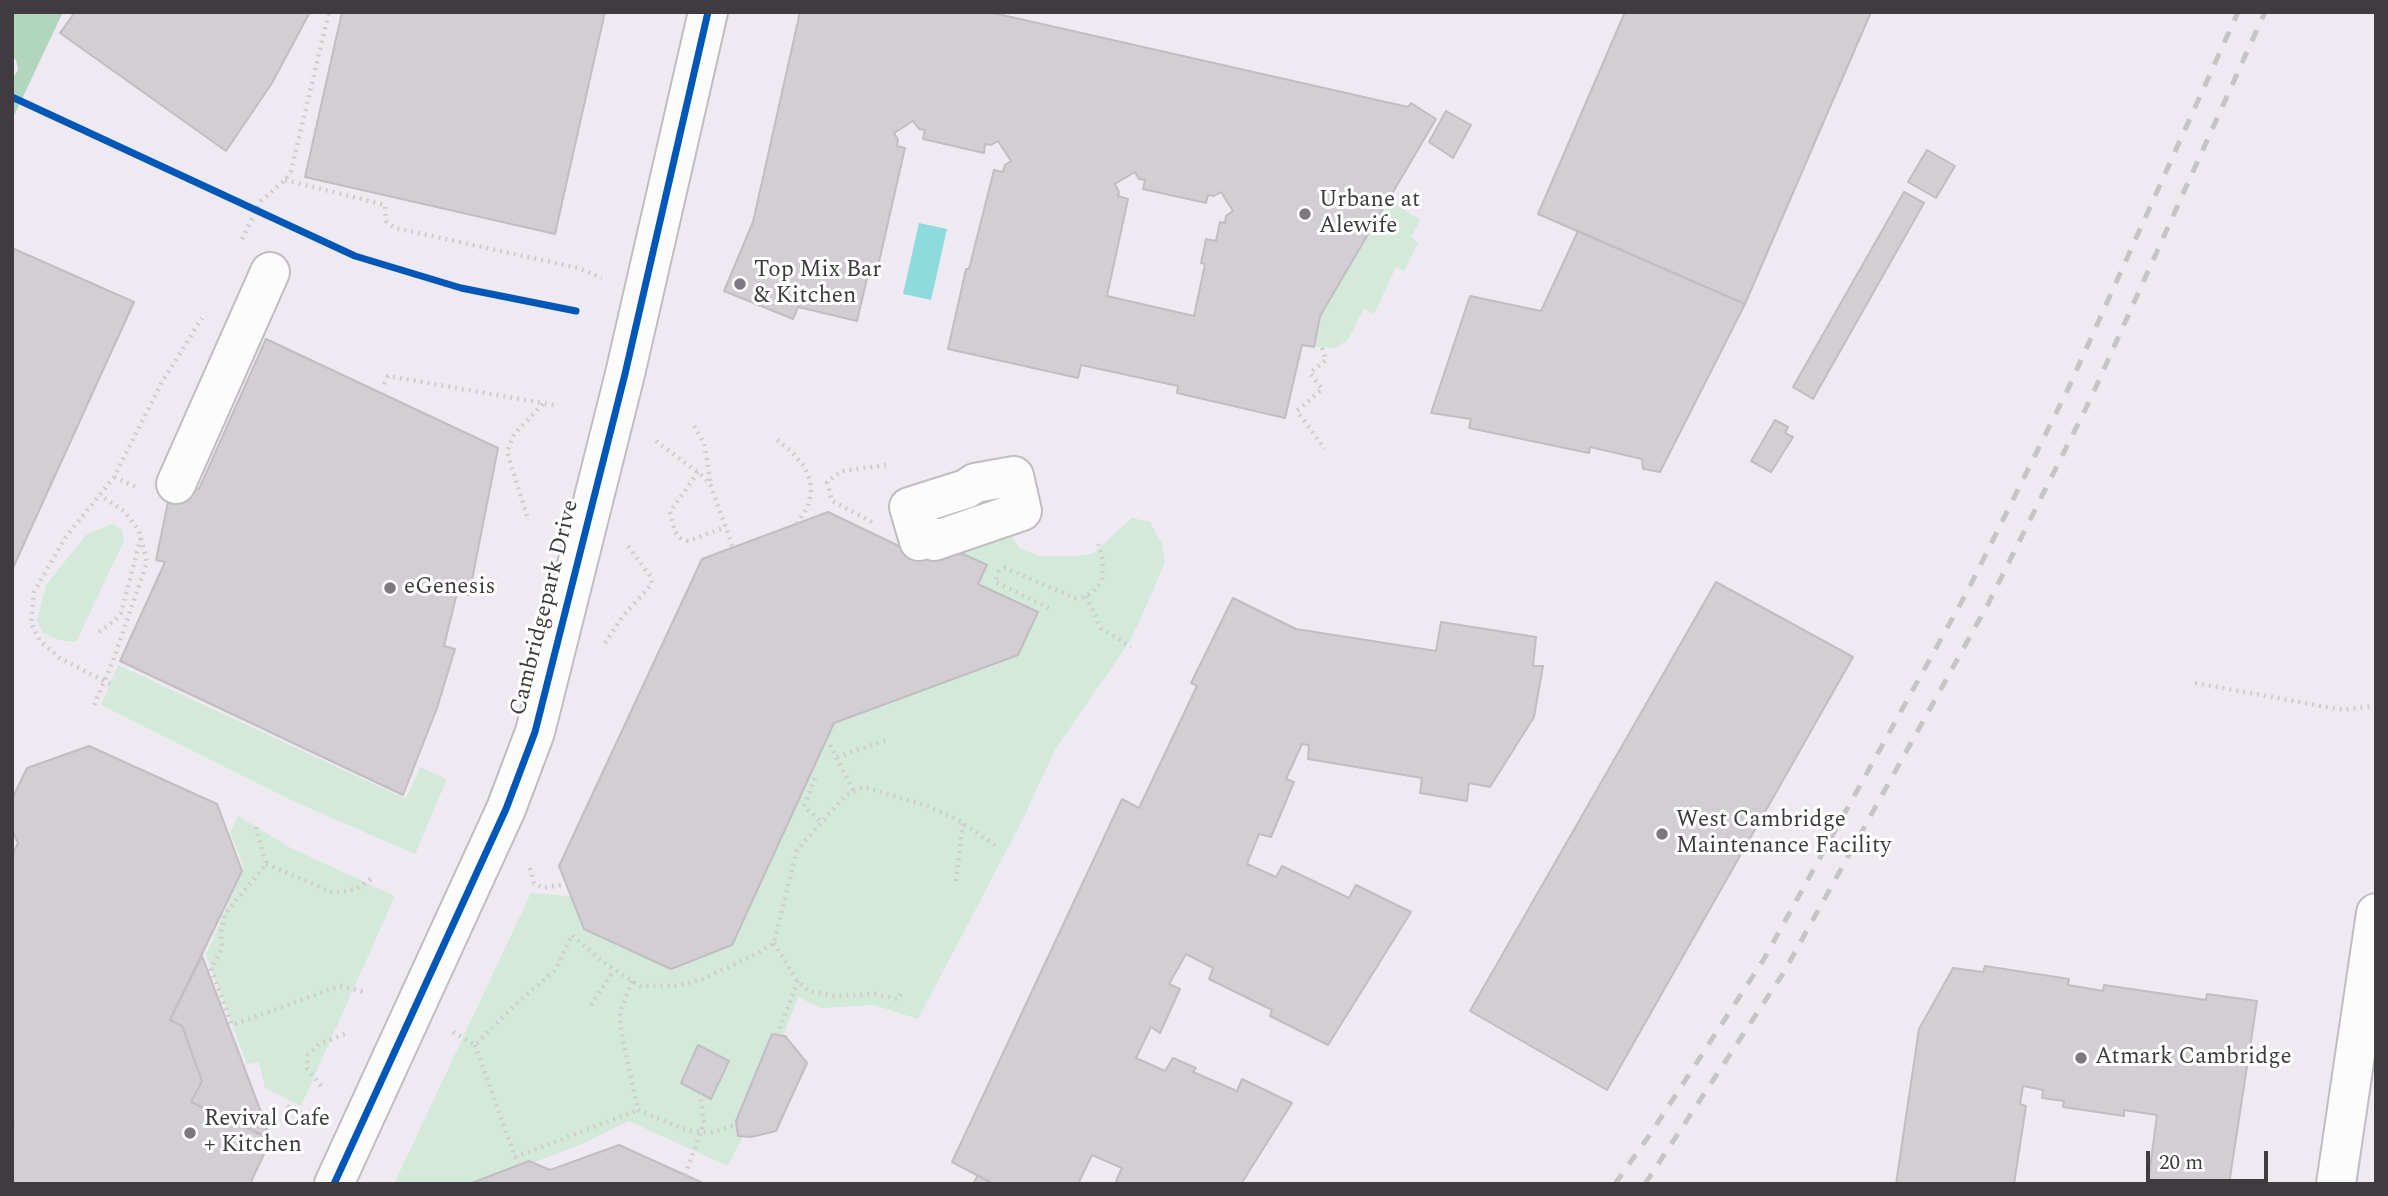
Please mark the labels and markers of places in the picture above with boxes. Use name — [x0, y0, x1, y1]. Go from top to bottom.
place label: Urbane at Alewife — [1319, 187, 1420, 241]
marker: Urbane at Alewife — [1297, 206, 1313, 222]
place label: Top Mix Bar & Kitchen — [754, 257, 881, 311]
marker: Top Mix Bar & Kitchen — [732, 276, 748, 292]
place label: eGenesis — [404, 574, 496, 602]
marker: eGenesis — [382, 580, 398, 596]
place label: West Cambridge Maintenance Facility — [1676, 807, 1891, 861]
marker: West Cambridge Maintenance Facility — [1654, 826, 1670, 842]
place label: Atmark Cambridge — [2095, 1044, 2292, 1072]
marker: Atmark Cambridge — [2073, 1050, 2089, 1066]
place label: Revival Cafe + Kitchen — [204, 1106, 330, 1160]
marker: Revival Cafe + Kitchen — [182, 1125, 198, 1141]

